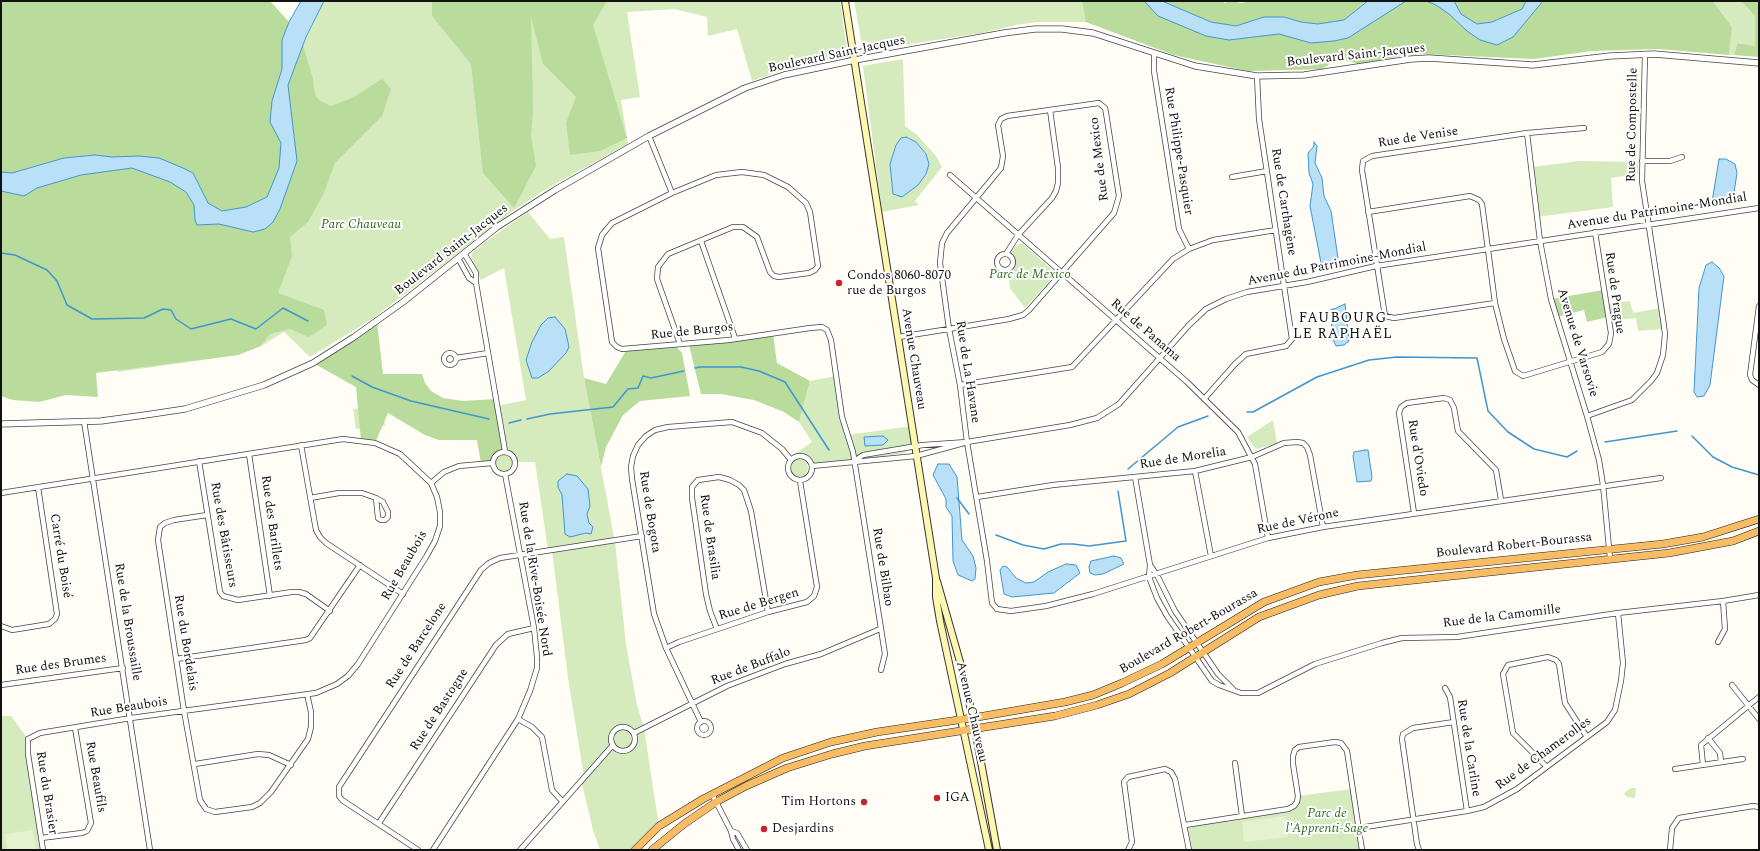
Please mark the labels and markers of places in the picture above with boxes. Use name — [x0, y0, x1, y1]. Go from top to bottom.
place label: Condos 8060-8070 rue de Burgos — [847, 268, 951, 299]
marker: Condos 8060-8070 rue de Burgos — [834, 278, 844, 288]
place label: IGA — [945, 790, 970, 806]
marker: IGA — [932, 793, 942, 803]
place label: Tim Hortons — [781, 794, 856, 810]
marker: Tim Hortons — [859, 797, 869, 807]
place label: Desjardins — [772, 821, 834, 837]
marker: Desjardins — [759, 824, 769, 834]

